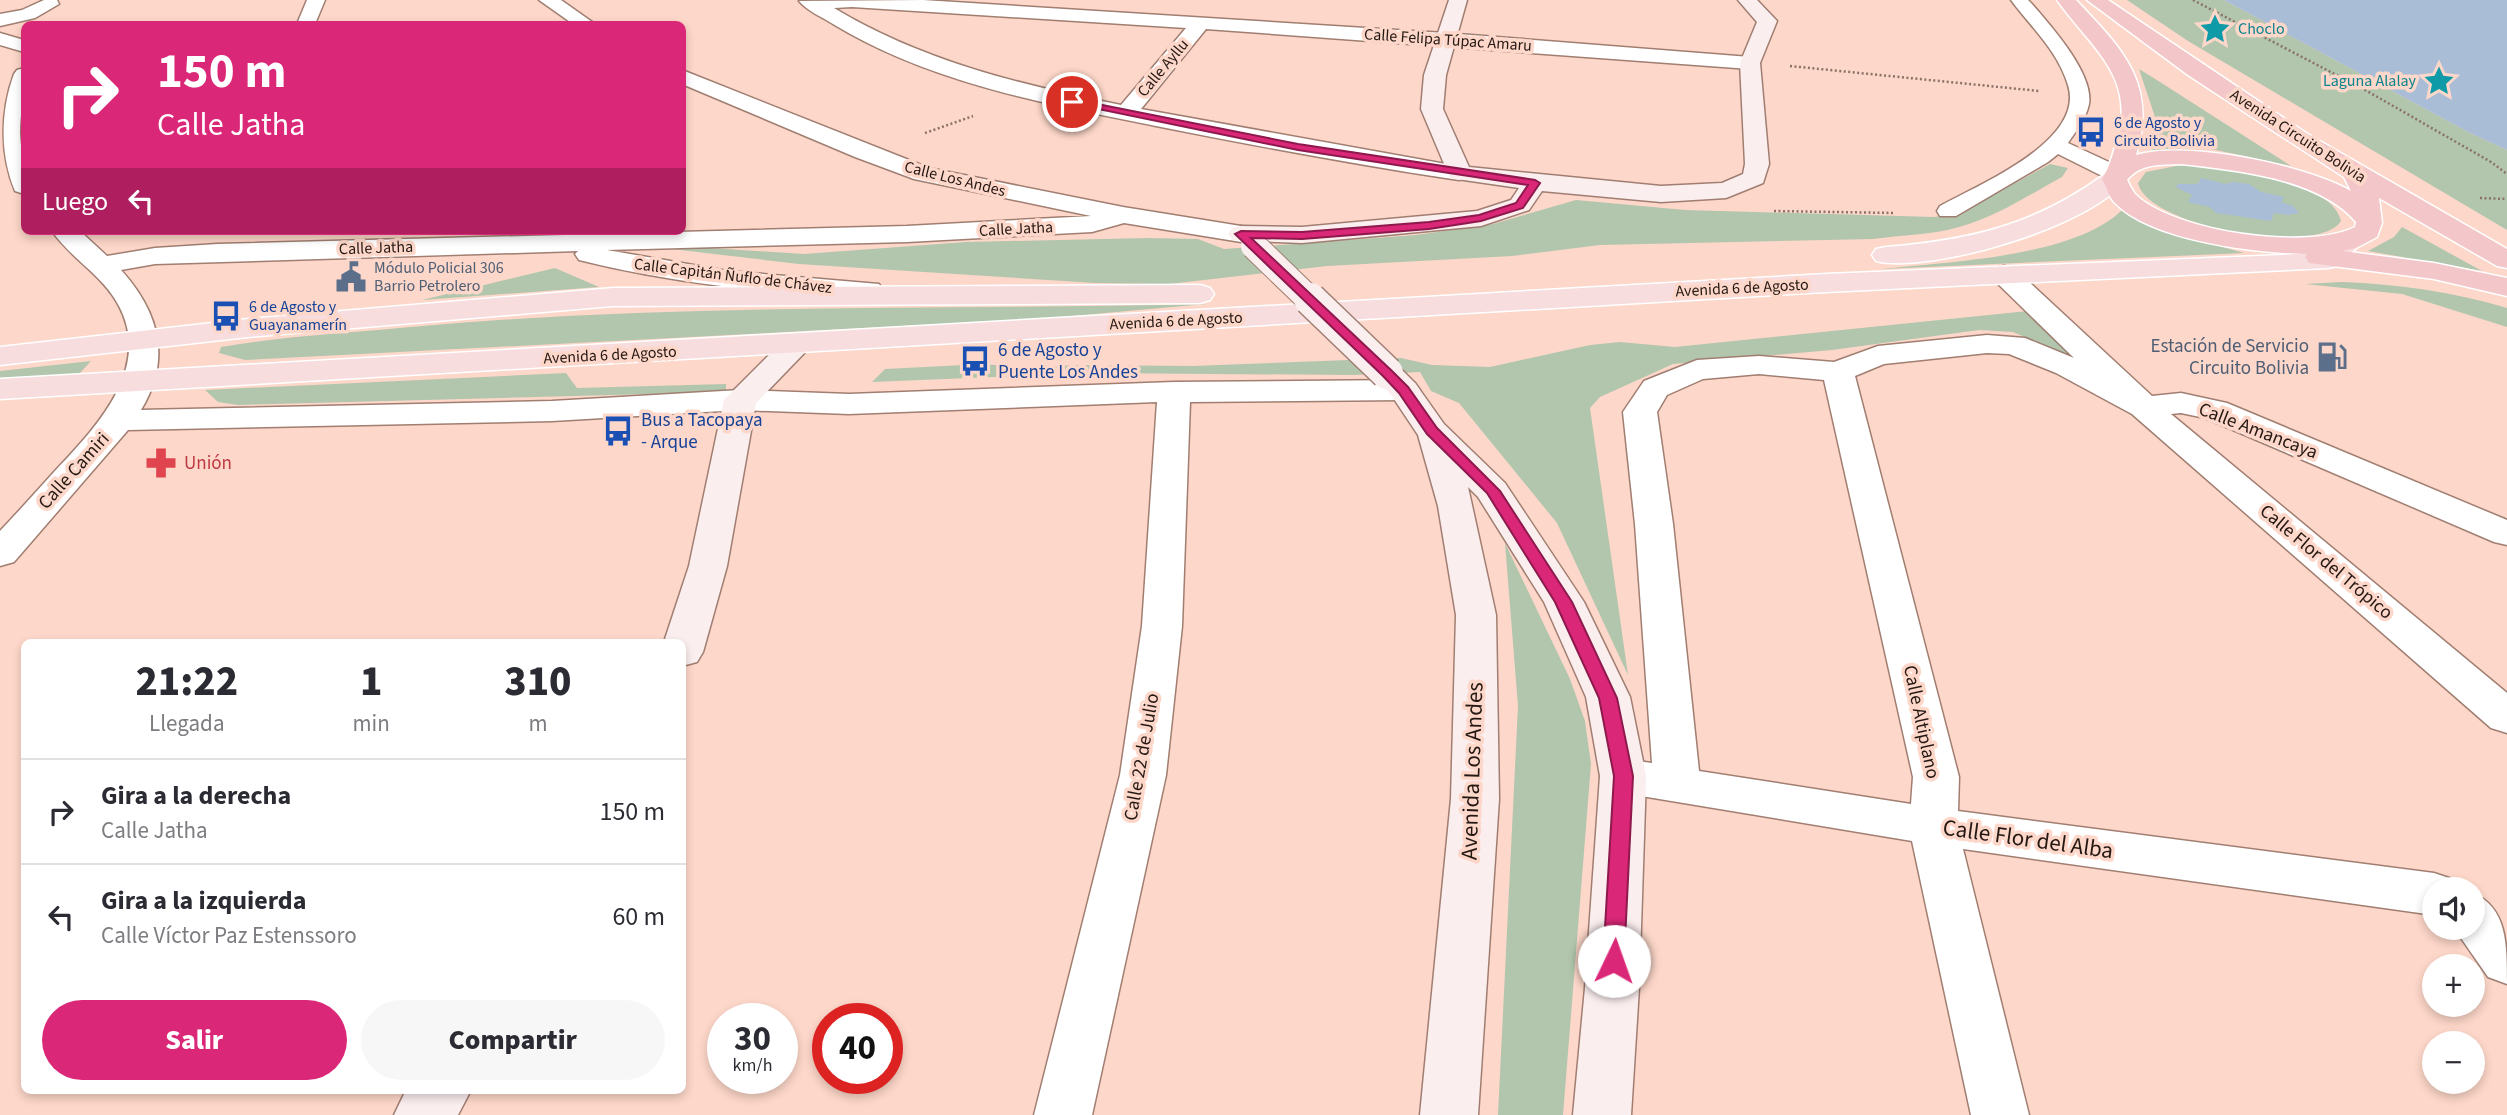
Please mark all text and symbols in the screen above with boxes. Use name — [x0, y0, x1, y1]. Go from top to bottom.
place icon: Choclo — [2198, 12, 2232, 46]
place label: Choclo — [2238, 18, 2285, 40]
street label: Calle Felipa Túpac Amaru — [1363, 23, 1533, 57]
street label: Calle Ayllu — [1132, 34, 1194, 102]
text: 150 m — [157, 37, 286, 107]
icon: right — [42, 49, 133, 140]
place icon: Laguna Alalay — [2422, 64, 2456, 98]
place label: Laguna Alalay — [2323, 70, 2417, 92]
pin — [1042, 72, 1102, 132]
icon: arrive — [1053, 83, 1091, 121]
street label: Avenida Circuito Bolivia — [2226, 84, 2370, 188]
text: Calle Jatha — [157, 102, 305, 148]
place label: 6 de Agosto y Circuito Bolivia — [2114, 112, 2215, 152]
bus stop icon: 6 de Agosto y Circuito Bolivia — [2074, 115, 2108, 149]
street label: Calle Los Andes — [902, 156, 1008, 202]
icon: left — [122, 182, 160, 220]
text: Luego — [42, 183, 108, 220]
street label: Calle Jatha — [978, 216, 1054, 242]
street label: Calle Jatha — [339, 236, 413, 260]
street label: Calle Capitán Ñuflo de Chávez — [633, 253, 833, 299]
place label: Módulo Policial 306 Barrio Petrolero — [374, 257, 504, 297]
public building icon: Módulo Policial 306 Barrio Petrolero — [334, 260, 368, 294]
street label: Avenida 6 de Agosto — [1675, 274, 1809, 302]
place label: 6 de Agosto y Guayanamerín — [249, 296, 347, 336]
bus stop icon: 6 de Agosto y Guayanamerín — [209, 299, 243, 333]
street label: Avenida 6 de Agosto — [1109, 307, 1243, 335]
place label: Estación de Servicio Circuito Bolivia — [2150, 333, 2309, 382]
place label: 6 de Agosto y Puente Los Andes — [998, 337, 1138, 386]
fuel station icon: Estación de Servicio Circuito Bolivia — [2315, 340, 2349, 374]
street label: Avenida 6 de Agosto — [543, 341, 677, 369]
bus stop icon: 6 de Agosto y Puente Los Andes — [958, 344, 992, 378]
street label: Calle Amancaya — [2195, 396, 2321, 466]
place label: Bus a Tacopaya - Arque — [641, 407, 763, 456]
bus stop icon: Bus a Tacopaya - Arque — [601, 414, 635, 448]
street label: Calle Camiri — [32, 426, 116, 516]
pharmacy icon: Unión — [144, 446, 178, 480]
place label: Unión — [184, 450, 232, 477]
street label: Calle Flor del Trópico — [2253, 498, 2399, 626]
text: 21:22 — [135, 652, 238, 712]
text: 1 — [360, 652, 382, 712]
text: 310 — [504, 652, 572, 712]
street label: Calle Altiplano — [1896, 663, 1946, 781]
street label: Avenida Los Andes — [1452, 681, 1492, 861]
street label: Calle 22 de Julio — [1117, 691, 1167, 823]
text: Llegada — [149, 707, 224, 740]
text: min — [353, 707, 390, 740]
text: m — [528, 707, 547, 740]
text: Gira a la derecha — [101, 777, 291, 814]
icon: right — [42, 793, 80, 831]
text: 150 m — [599, 793, 665, 830]
street label: Calle Flor del Alba — [1941, 811, 2115, 867]
text: Calle Jatha — [101, 814, 208, 847]
map controls — [2422, 877, 2485, 1094]
button: sound — [2422, 877, 2485, 940]
text: Gira a la izquierda — [101, 882, 306, 919]
icon: left — [42, 898, 80, 936]
text: 60 m — [612, 898, 665, 935]
text: Calle Víctor Paz Estenssoro — [101, 919, 357, 952]
position arrow — [1577, 924, 1651, 998]
button: + — [2422, 954, 2485, 1017]
button: Salir — [42, 1000, 347, 1080]
button: Compartir — [361, 1000, 665, 1080]
speed limit sign: 40 — [812, 1003, 903, 1094]
text: 30 — [734, 1014, 771, 1064]
button: − — [2422, 1031, 2485, 1094]
text: km/h — [733, 1053, 772, 1078]

